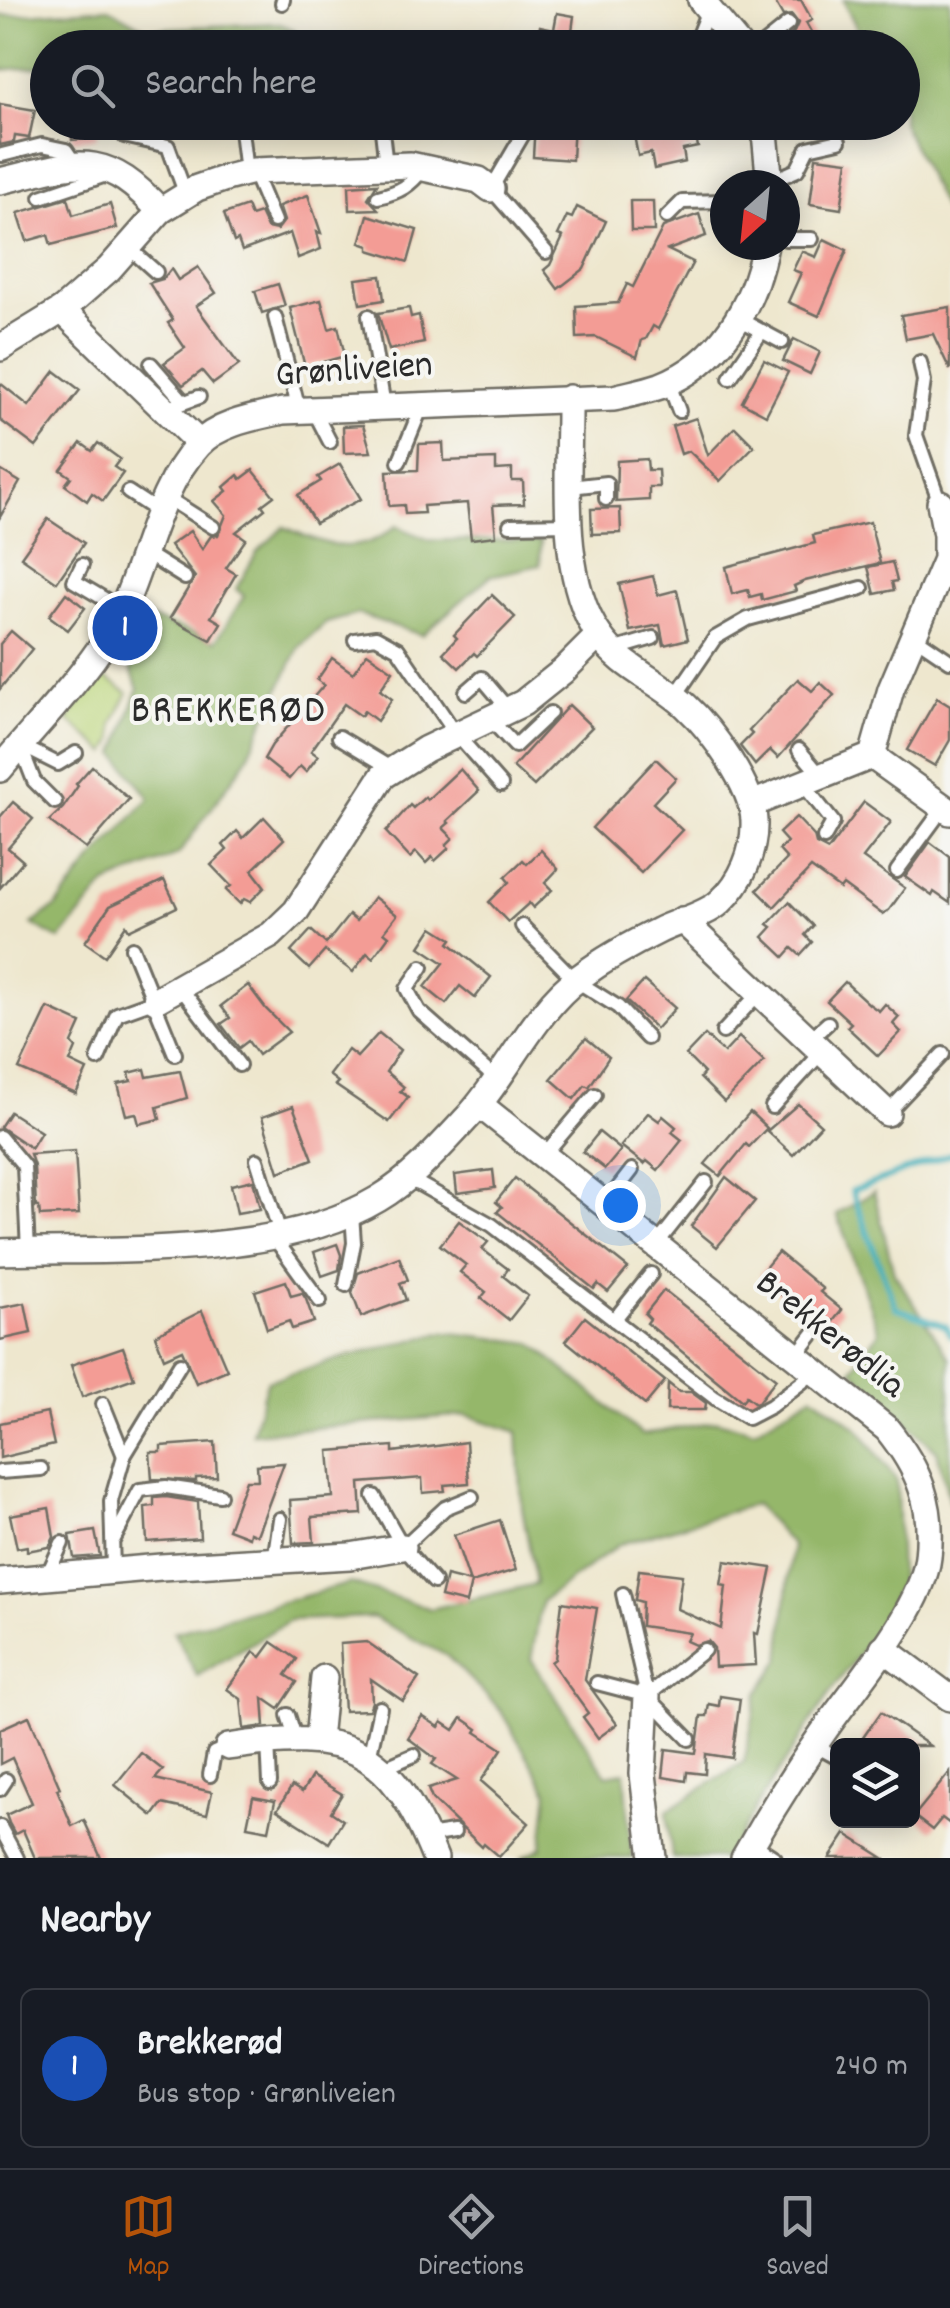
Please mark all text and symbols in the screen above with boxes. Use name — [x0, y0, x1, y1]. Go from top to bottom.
search box — [30, 30, 920, 140]
icon: search — [65, 58, 120, 113]
text: Search here — [145, 58, 317, 113]
north arrow — [710, 170, 800, 260]
street label: Grønliveien — [273, 339, 435, 405]
pin: 1 — [92, 590, 158, 666]
district label: BREKKERØD — [131, 685, 327, 742]
your location — [595, 1180, 646, 1231]
street label: Brekkerødlia — [742, 1258, 917, 1415]
map controls — [830, 1738, 920, 1828]
button: layers — [830, 1738, 920, 1828]
text: Nearby — [40, 1893, 150, 1953]
text: Brekkerød — [137, 2018, 283, 2073]
text: 1 — [71, 2045, 78, 2091]
text: 240 m — [834, 2045, 908, 2091]
text: Bus stop · Grønliveien — [137, 2073, 396, 2119]
tab: Map — [121, 2189, 176, 2289]
tab: Directions — [418, 2189, 524, 2289]
tab: Saved — [766, 2189, 829, 2289]

